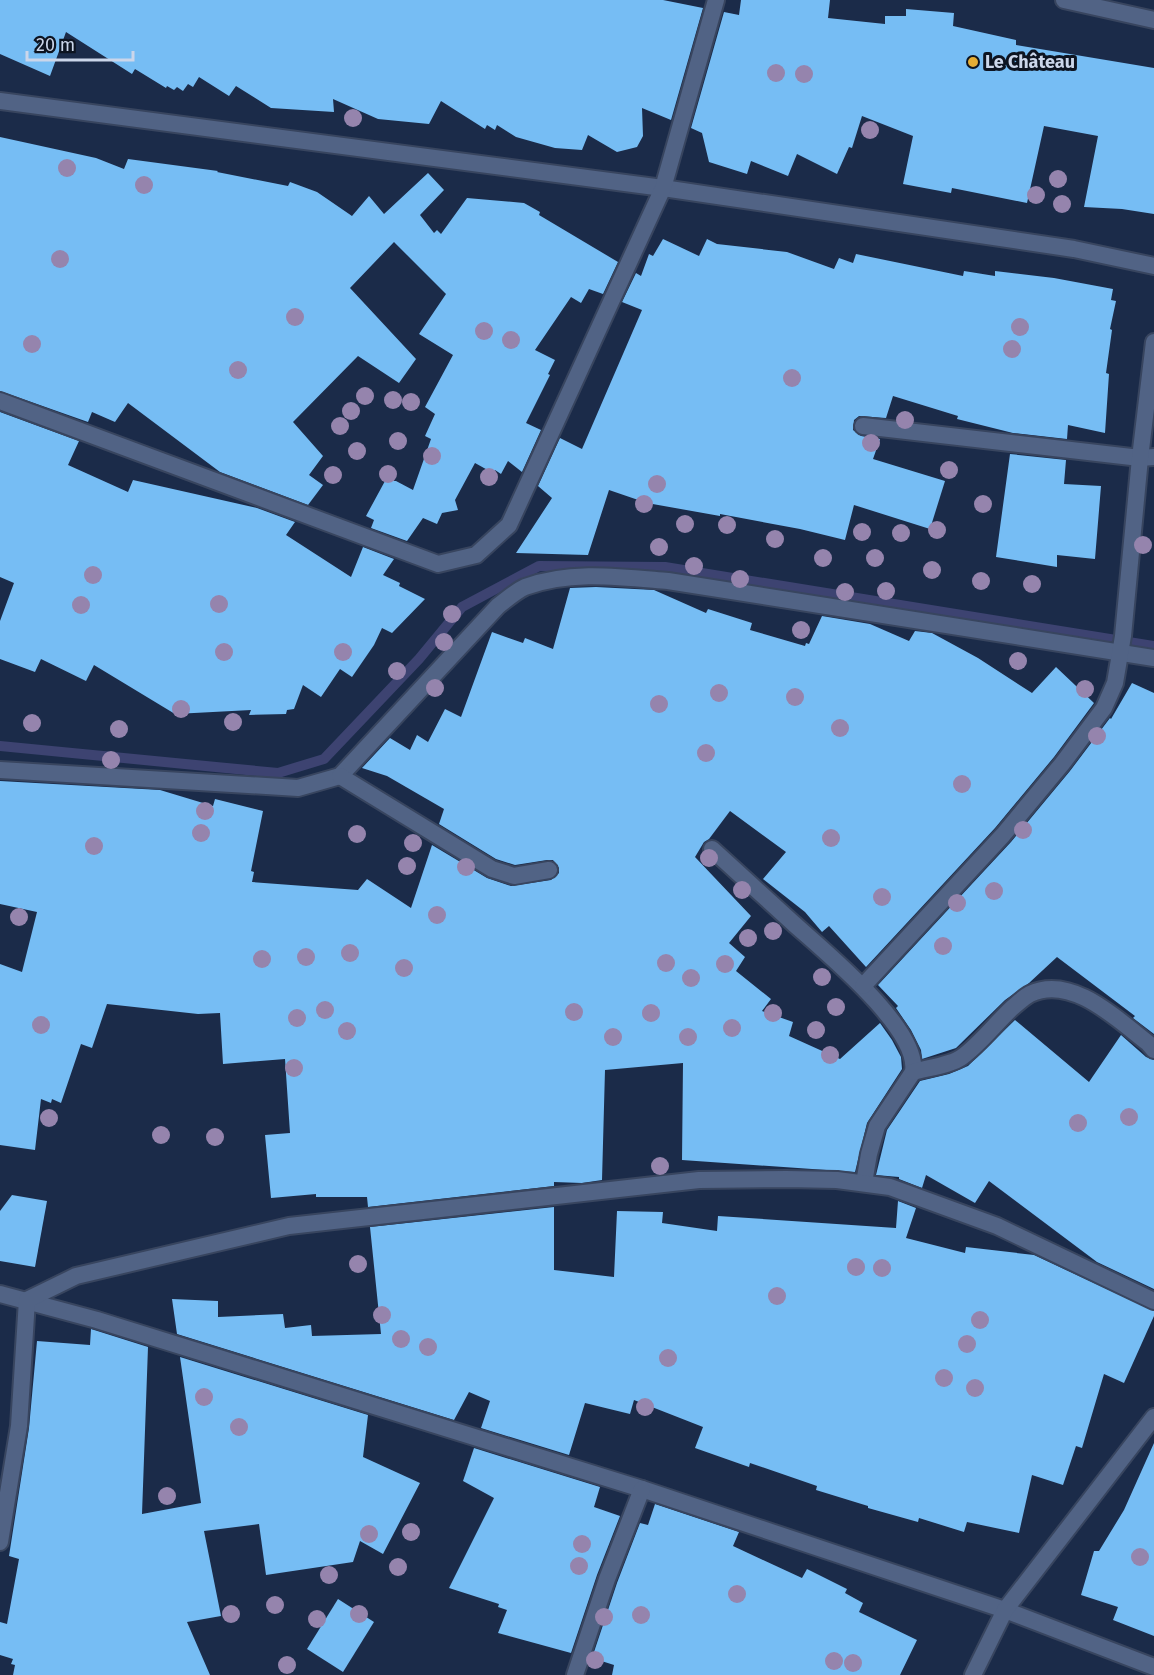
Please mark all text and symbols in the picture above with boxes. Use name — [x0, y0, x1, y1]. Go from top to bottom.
scale bar — [27, 24, 134, 62]
text: 20 m — [36, 34, 75, 56]
place label: Le Château — [985, 51, 1075, 73]
marker: Le Château — [966, 55, 980, 69]

